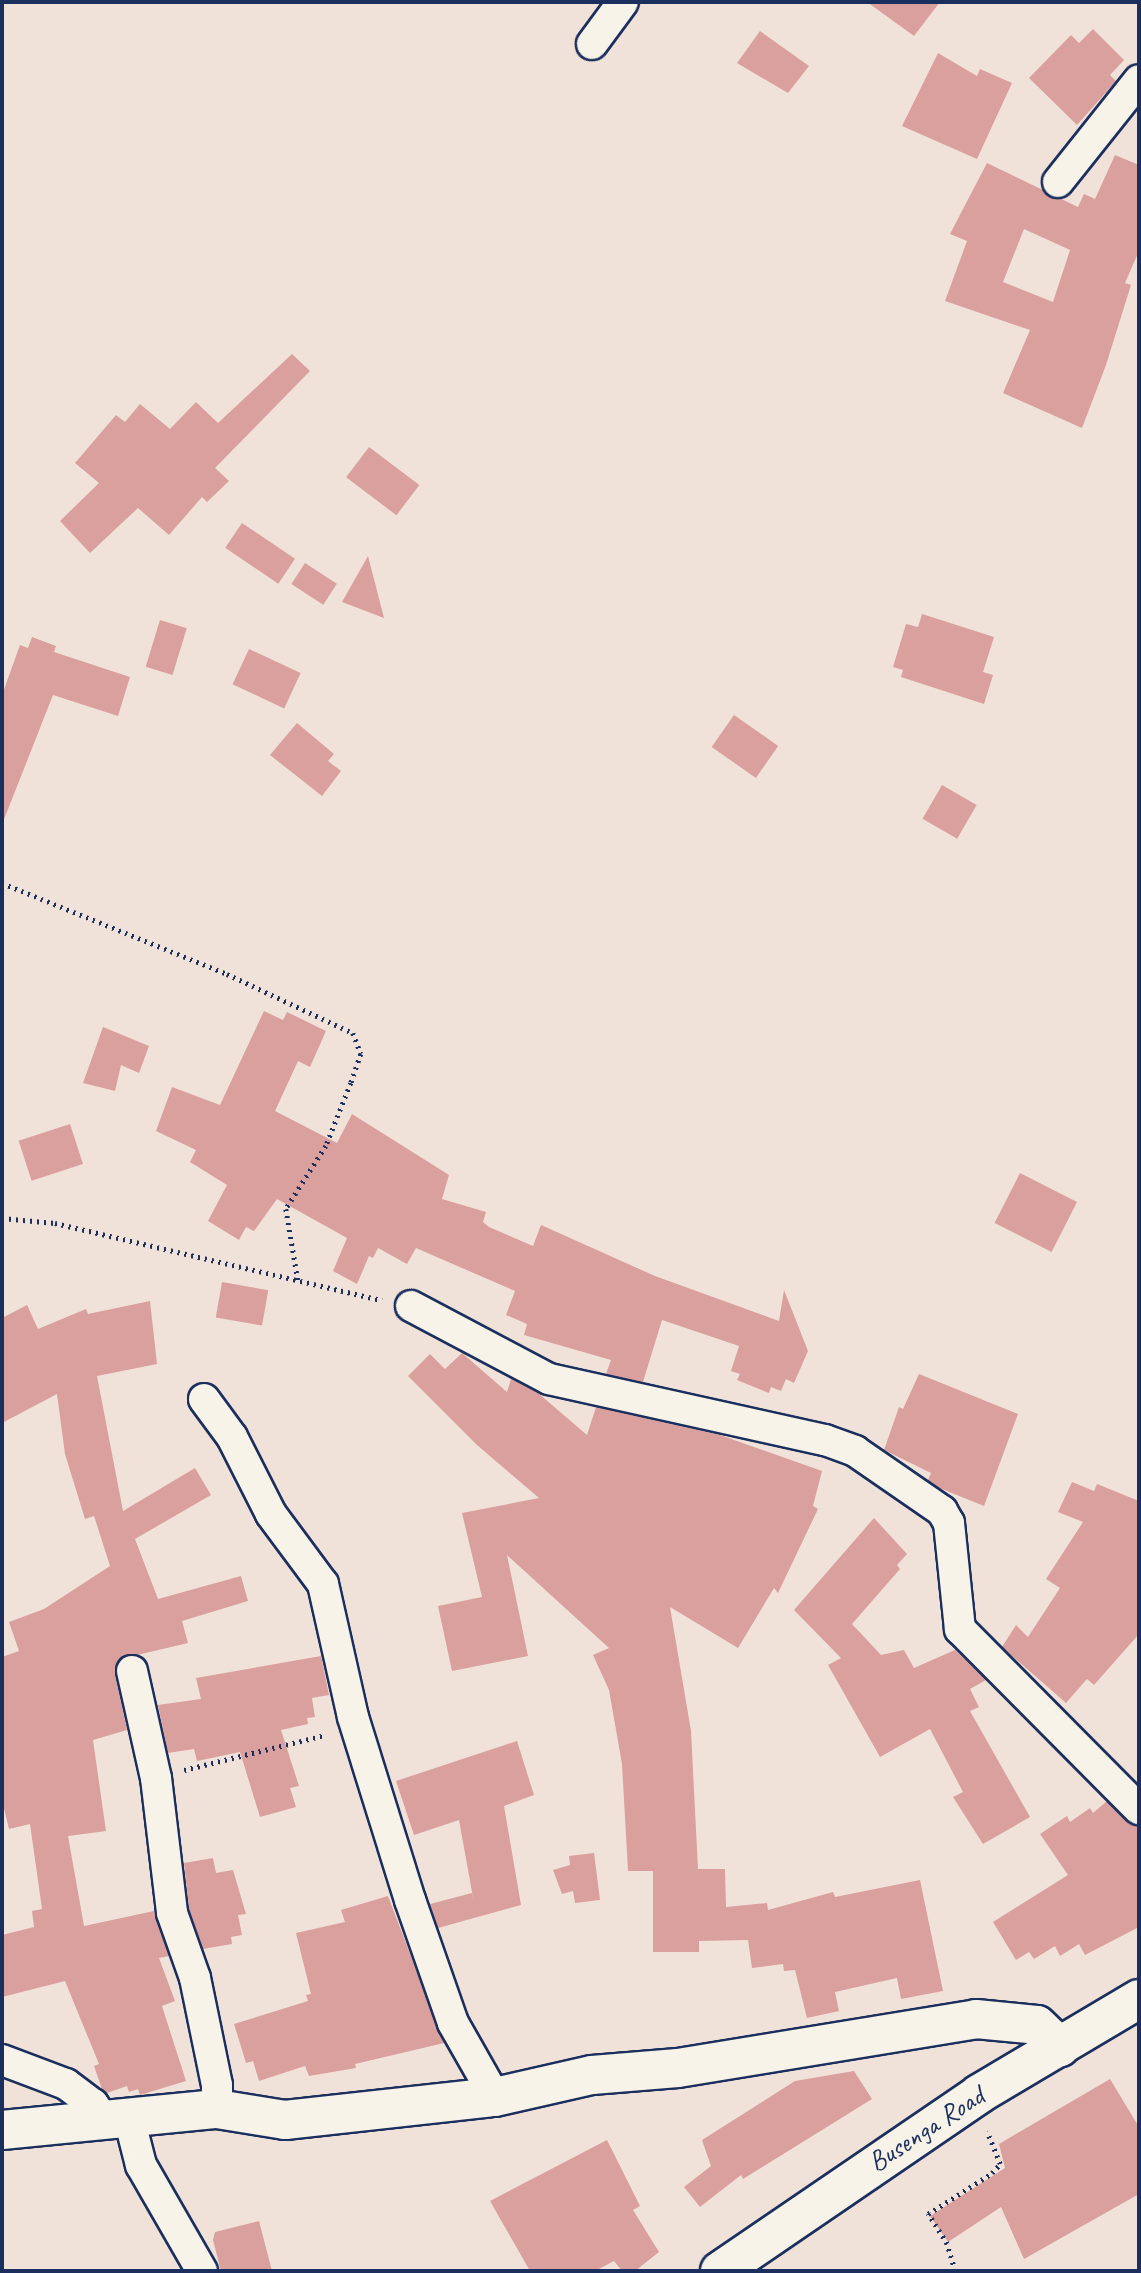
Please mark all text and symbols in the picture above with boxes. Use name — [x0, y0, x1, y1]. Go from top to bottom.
street label: Busenga Road — [862, 2079, 990, 2179]

